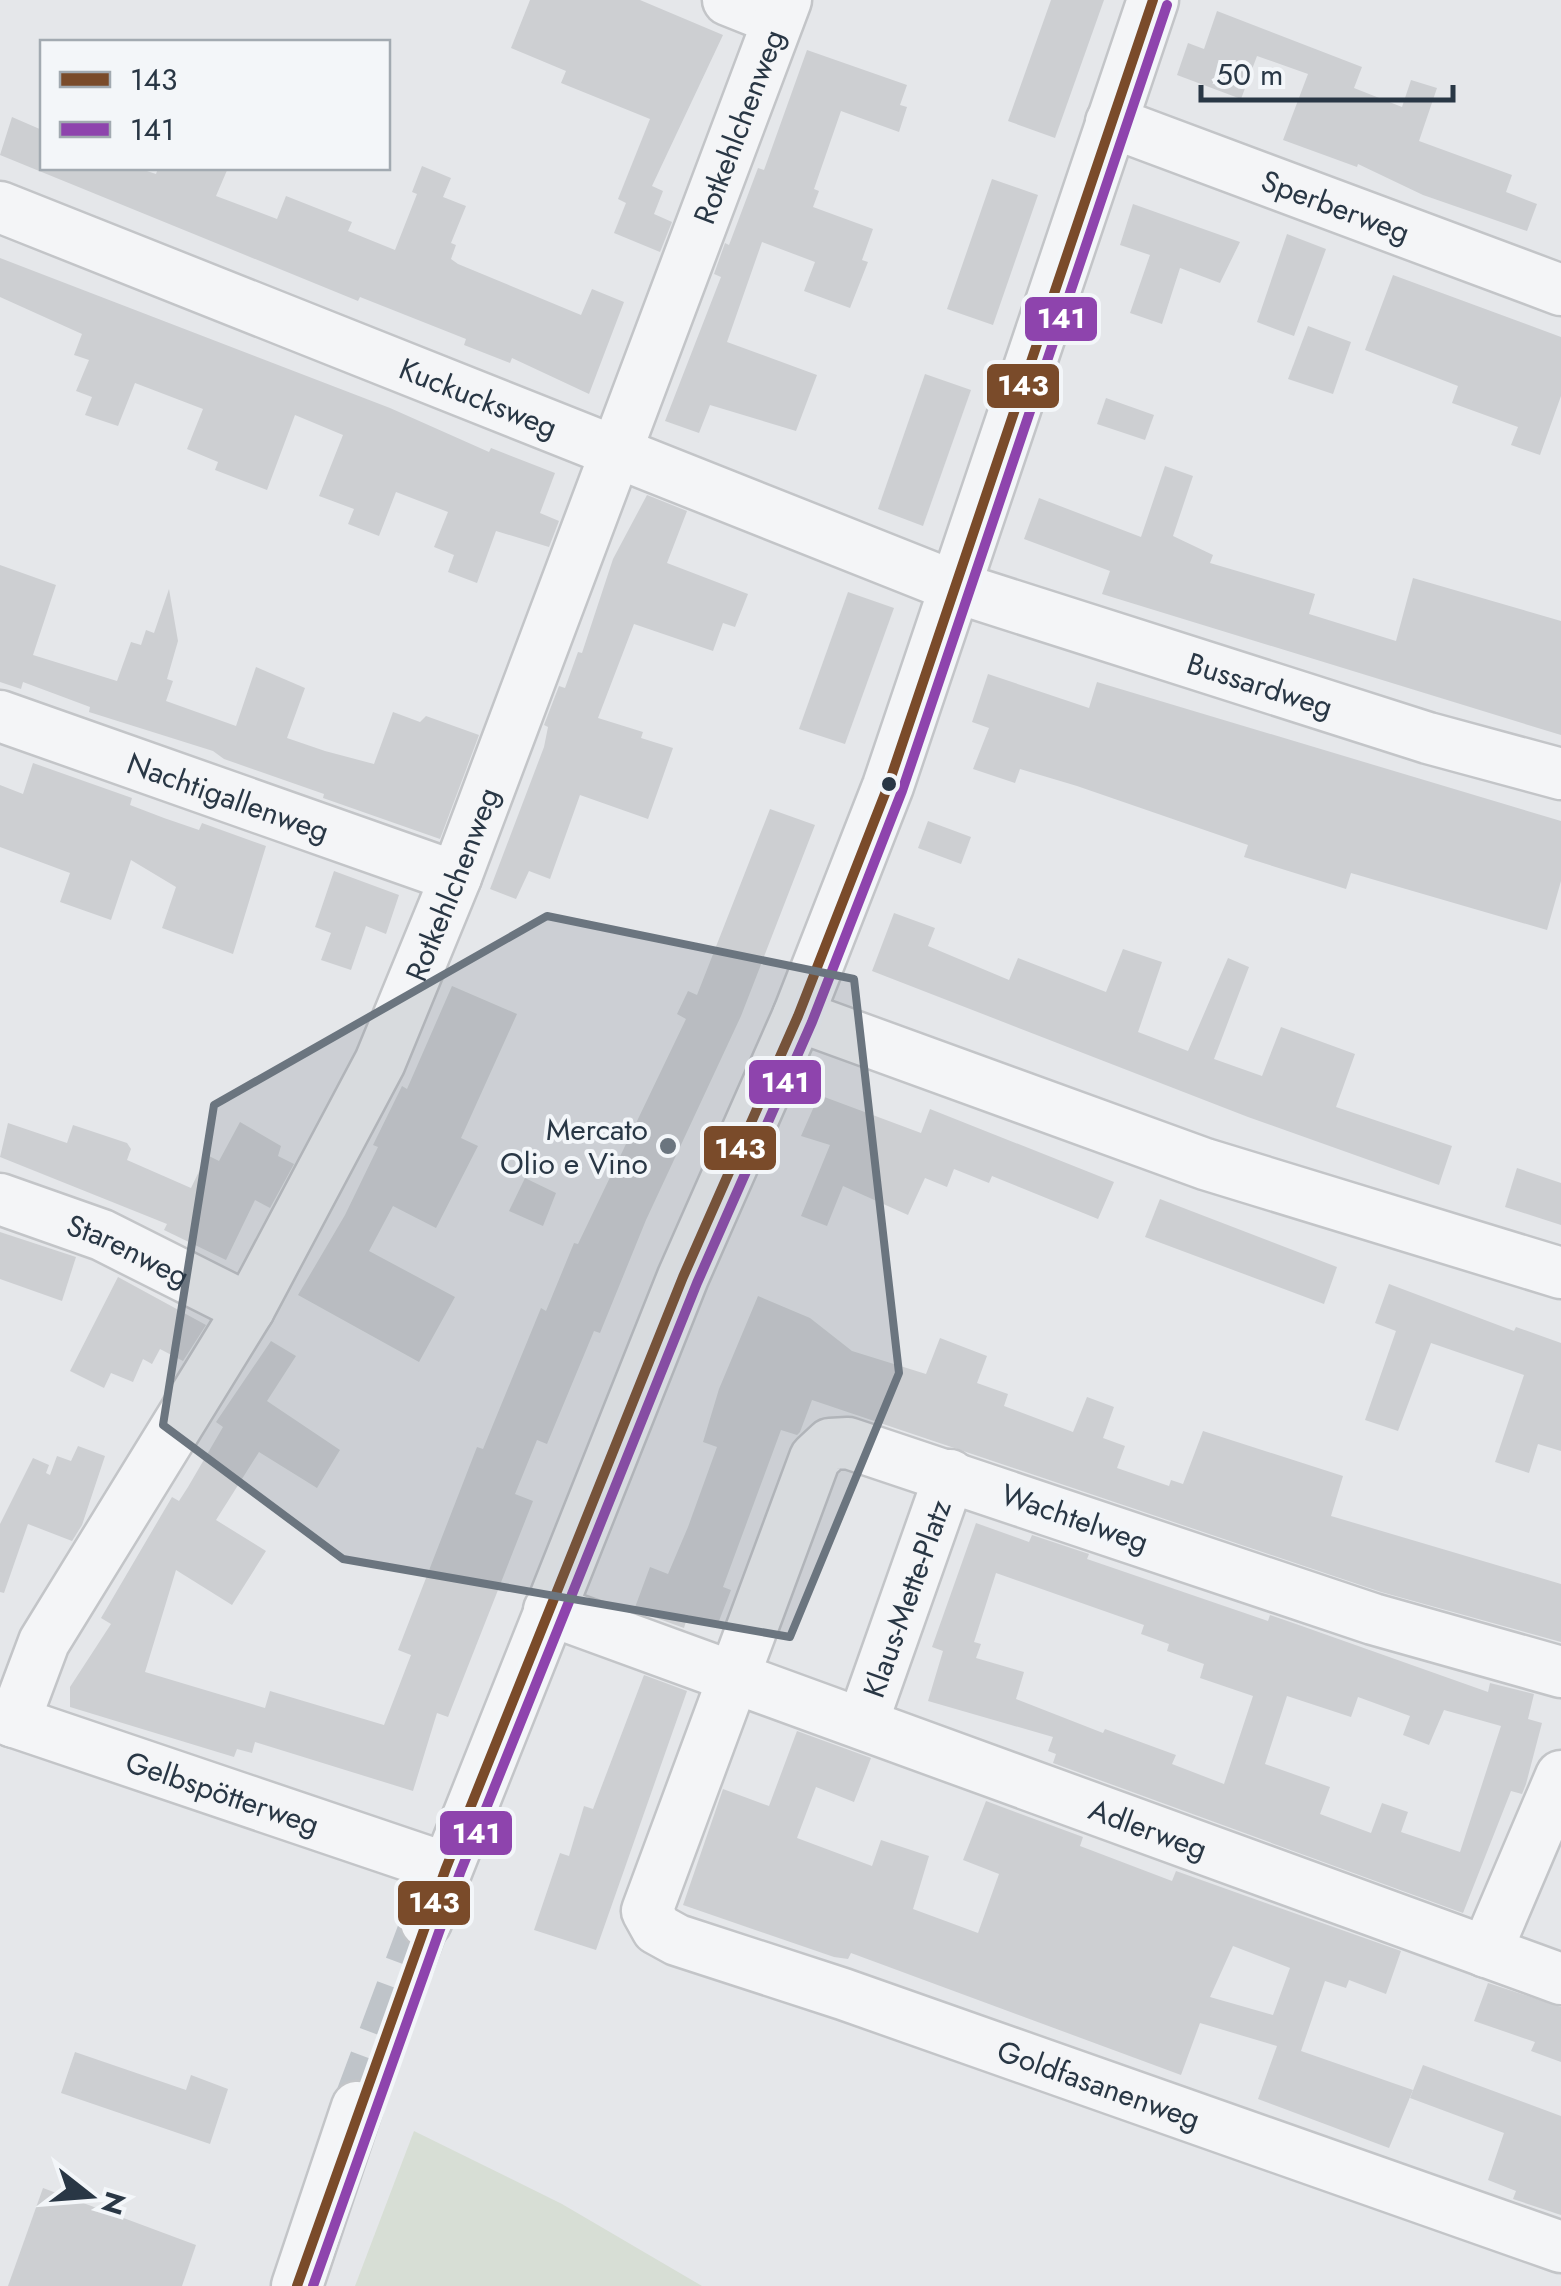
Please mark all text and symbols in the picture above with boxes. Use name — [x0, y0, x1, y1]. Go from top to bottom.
street label: Rotkehlchenweg — [682, 23, 795, 230]
legend — [40, 40, 390, 170]
scale bar — [1201, 40, 1454, 102]
text: 50 m — [1216, 53, 1283, 96]
text: 143 — [130, 58, 177, 101]
text: 141 — [130, 108, 175, 151]
street label: Sperberweg — [1255, 159, 1416, 253]
line badge: 141 — [1023, 295, 1099, 343]
text: 141 — [1037, 298, 1085, 339]
street label: Kuckucksweg — [393, 347, 564, 448]
line badge: 143 — [985, 362, 1061, 410]
text: 143 — [997, 365, 1049, 406]
street label: Bussardweg — [1182, 641, 1338, 728]
street label: Nachtigallenweg — [121, 741, 335, 852]
unlabelled marker — [879, 774, 899, 794]
street label: Rotkehlchenweg — [394, 781, 509, 987]
line badge: 141 — [747, 1058, 823, 1106]
text: 141 — [761, 1062, 809, 1103]
place label: Mercato Olio e Vino — [500, 1108, 648, 1185]
line badge: 143 — [702, 1124, 778, 1172]
text: 143 — [714, 1128, 766, 1169]
marker: Mercato Olio e Vino — [657, 1135, 679, 1157]
street label: Starenweg — [61, 1203, 197, 1297]
street label: Wachtelweg — [996, 1473, 1154, 1563]
street label: Klaus-Mette-Platz — [852, 1493, 961, 1703]
street label: Gelbspötterweg — [120, 1740, 325, 1845]
street label: Adlerweg — [1083, 1787, 1214, 1870]
line badge: 141 — [438, 1809, 514, 1857]
text: 141 — [452, 1813, 500, 1854]
line badge: 143 — [396, 1879, 472, 1927]
text: 143 — [408, 1882, 460, 1923]
street label: Goldfasanenweg — [991, 2029, 1206, 2140]
north arrow — [40, 2146, 140, 2246]
text: N — [91, 2187, 136, 2220]

